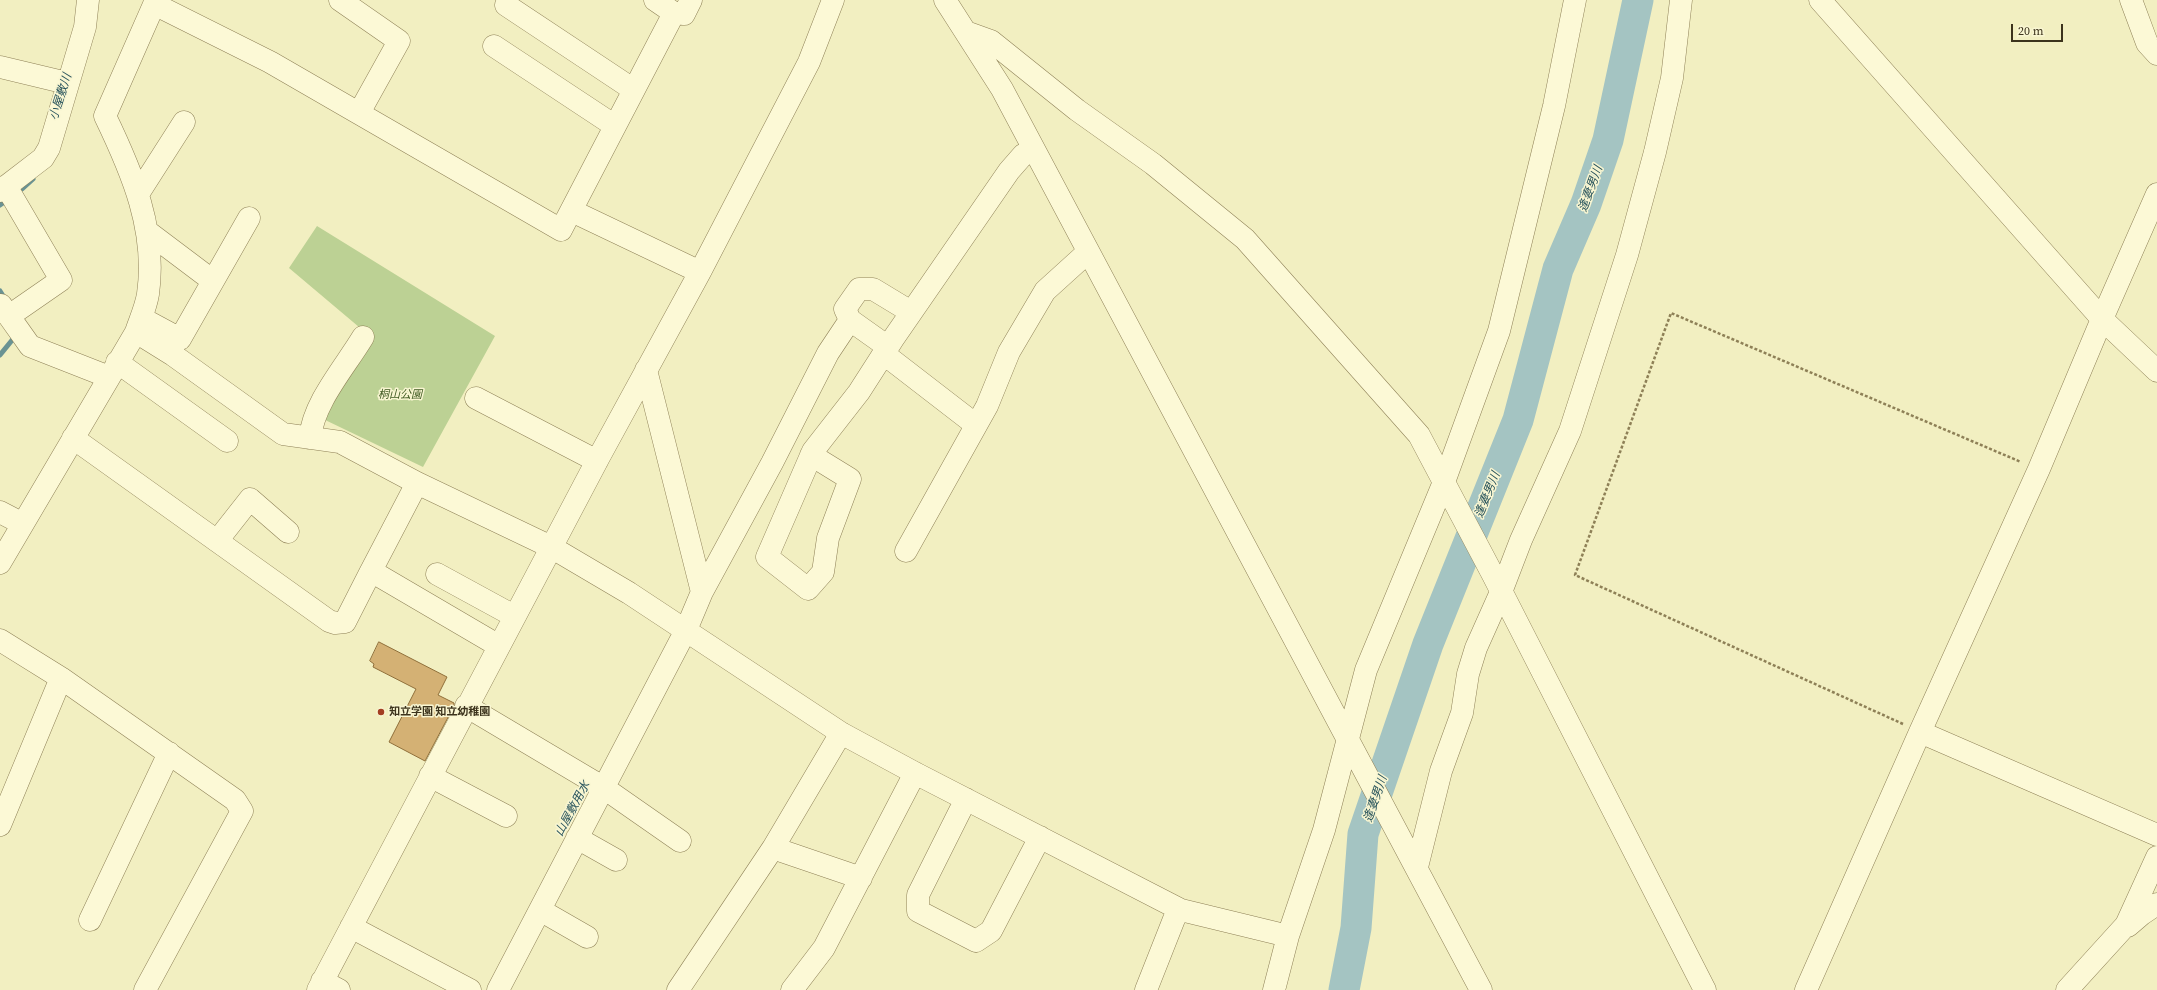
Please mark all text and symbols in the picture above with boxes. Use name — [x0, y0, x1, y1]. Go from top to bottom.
scale bar — [2013, 16, 2065, 42]
text: 20 m — [2018, 23, 2044, 39]
water label: 小屋敷川 — [47, 72, 75, 122]
water label: 逢妻男川 — [1576, 164, 1606, 214]
park label: 桐山公園 — [378, 388, 422, 402]
water label: 逢妻男川 — [1472, 470, 1504, 520]
place label: 知立学園 知立幼稚園 — [389, 705, 490, 719]
marker: 知立学園 知立幼稚園 — [376, 707, 386, 717]
water label: 逢妻男川 — [1361, 774, 1391, 824]
water label: 山屋敷用水 — [553, 779, 593, 839]

